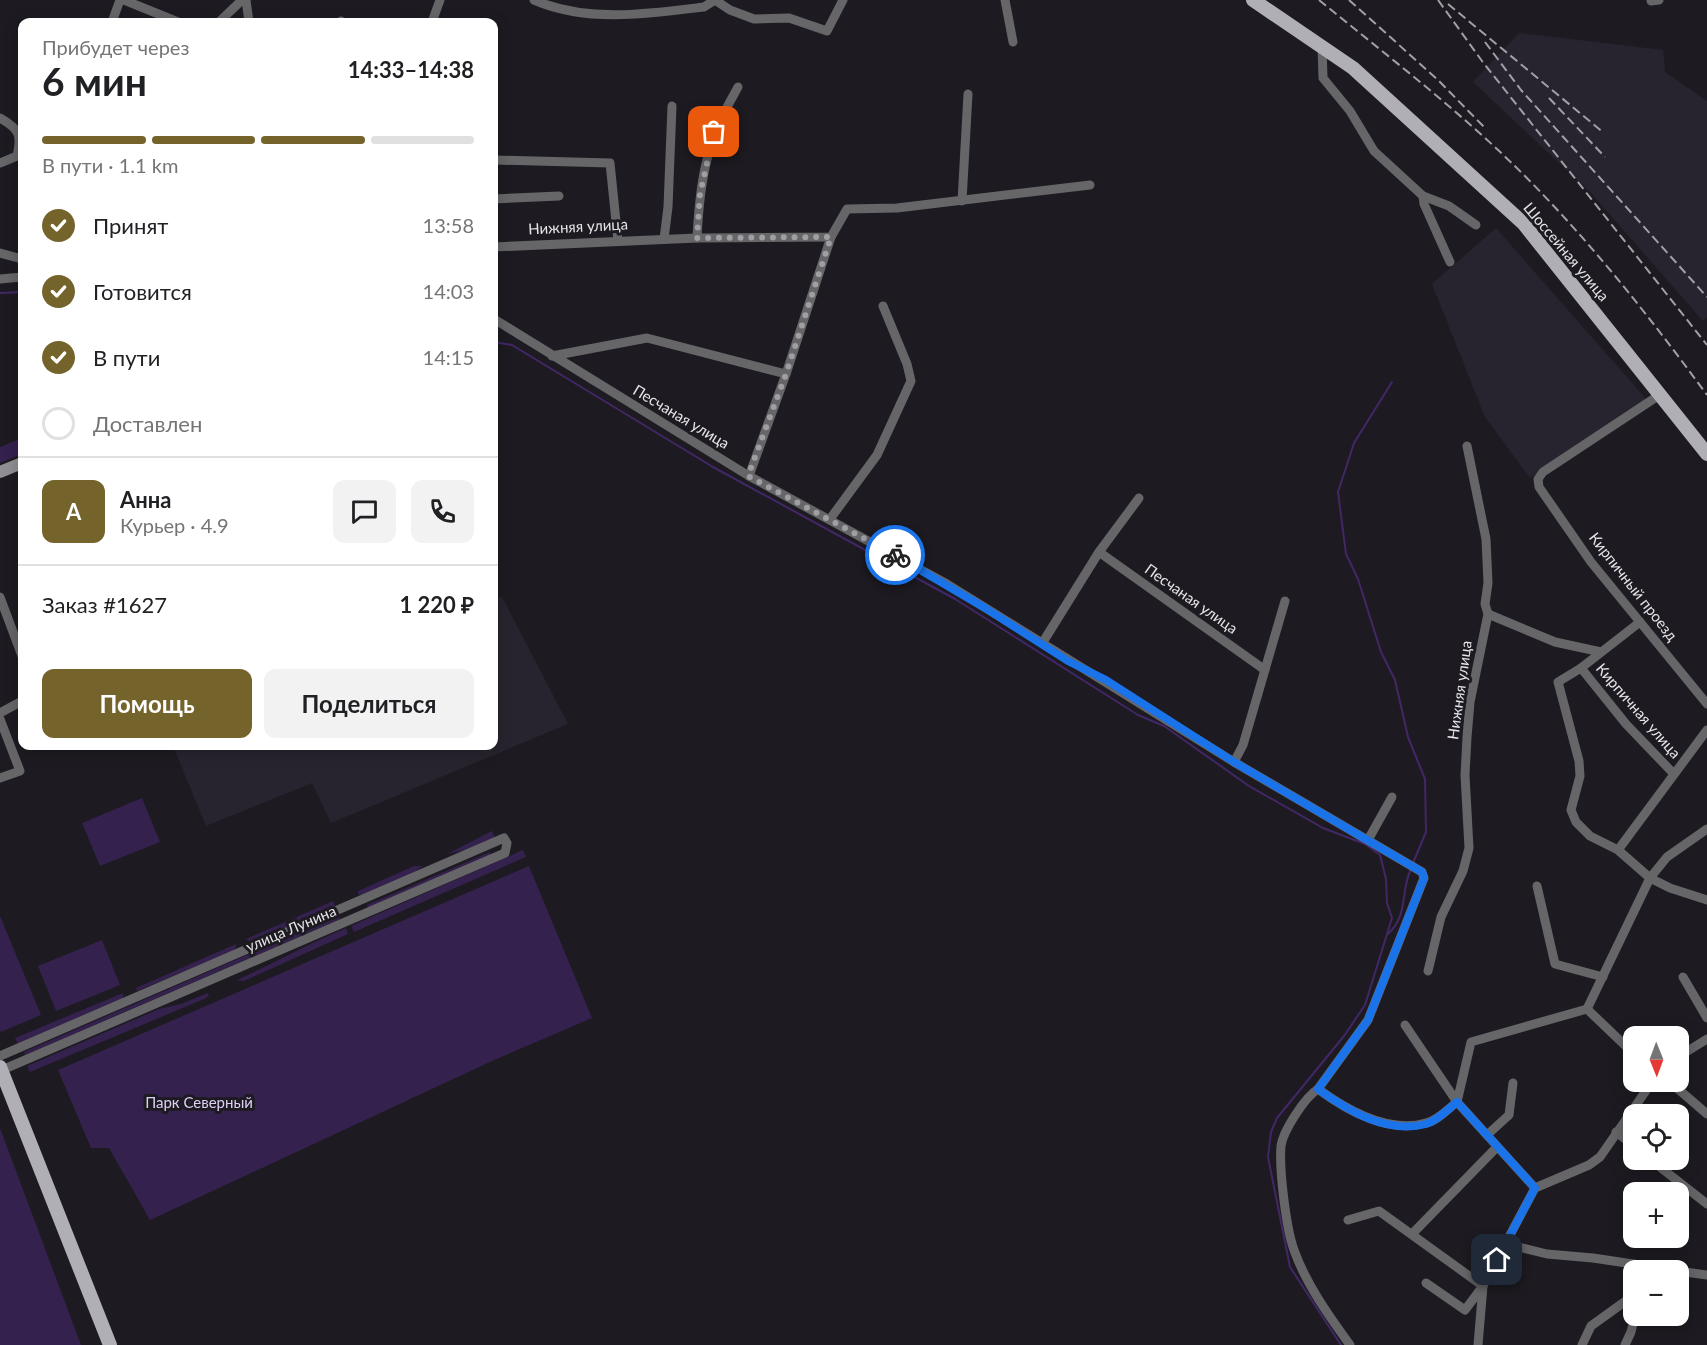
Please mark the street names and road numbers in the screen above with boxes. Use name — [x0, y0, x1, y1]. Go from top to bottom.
street label: Шоссейная улица — [1520, 198, 1613, 304]
street label: Нижняя улица — [528, 214, 628, 238]
street label: Песчаная улица — [630, 380, 733, 452]
street label: Кирпичный проезд — [1586, 529, 1682, 644]
street label: Песчаная улица — [1142, 559, 1241, 637]
street label: Нижняя улица — [1443, 639, 1475, 741]
street label: Кирпичная улица — [1593, 659, 1685, 761]
street label: улица Лунина — [243, 901, 338, 955]

